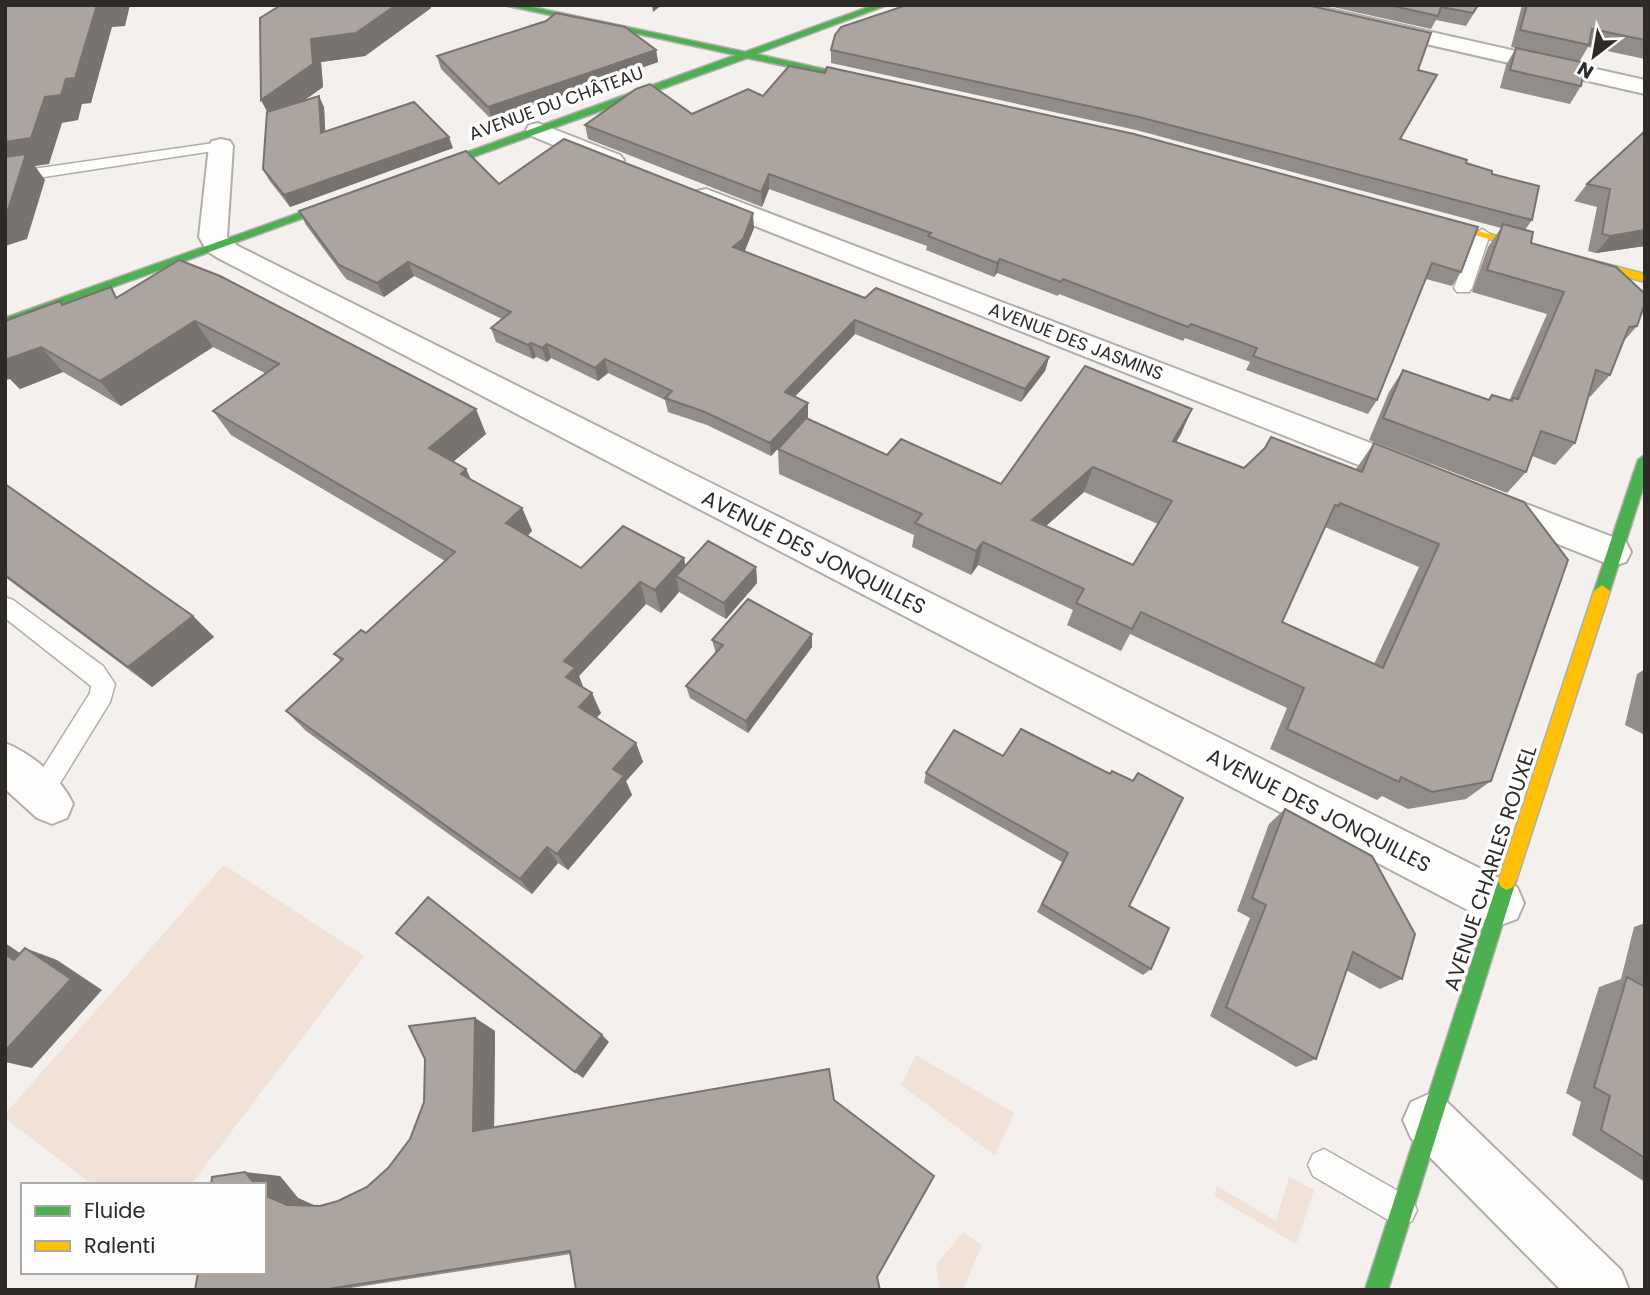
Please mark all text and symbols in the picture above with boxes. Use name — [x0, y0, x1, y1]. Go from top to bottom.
north arrow — [1559, 21, 1629, 91]
text: N — [1572, 55, 1599, 85]
street label: AVENUE DU CHÂTEAU — [465, 60, 647, 146]
street label: AVENUE DES JASMINS — [985, 296, 1167, 386]
street label: AVENUE DES JONQUILLES — [697, 483, 931, 621]
street label: AVENUE DES JONQUILLES — [1202, 741, 1436, 879]
street label: AVENUE CHARLES ROUXEL — [1437, 742, 1543, 994]
legend — [21, 1183, 266, 1274]
text: Fluide — [84, 1196, 146, 1225]
text: Ralenti — [84, 1231, 155, 1260]

